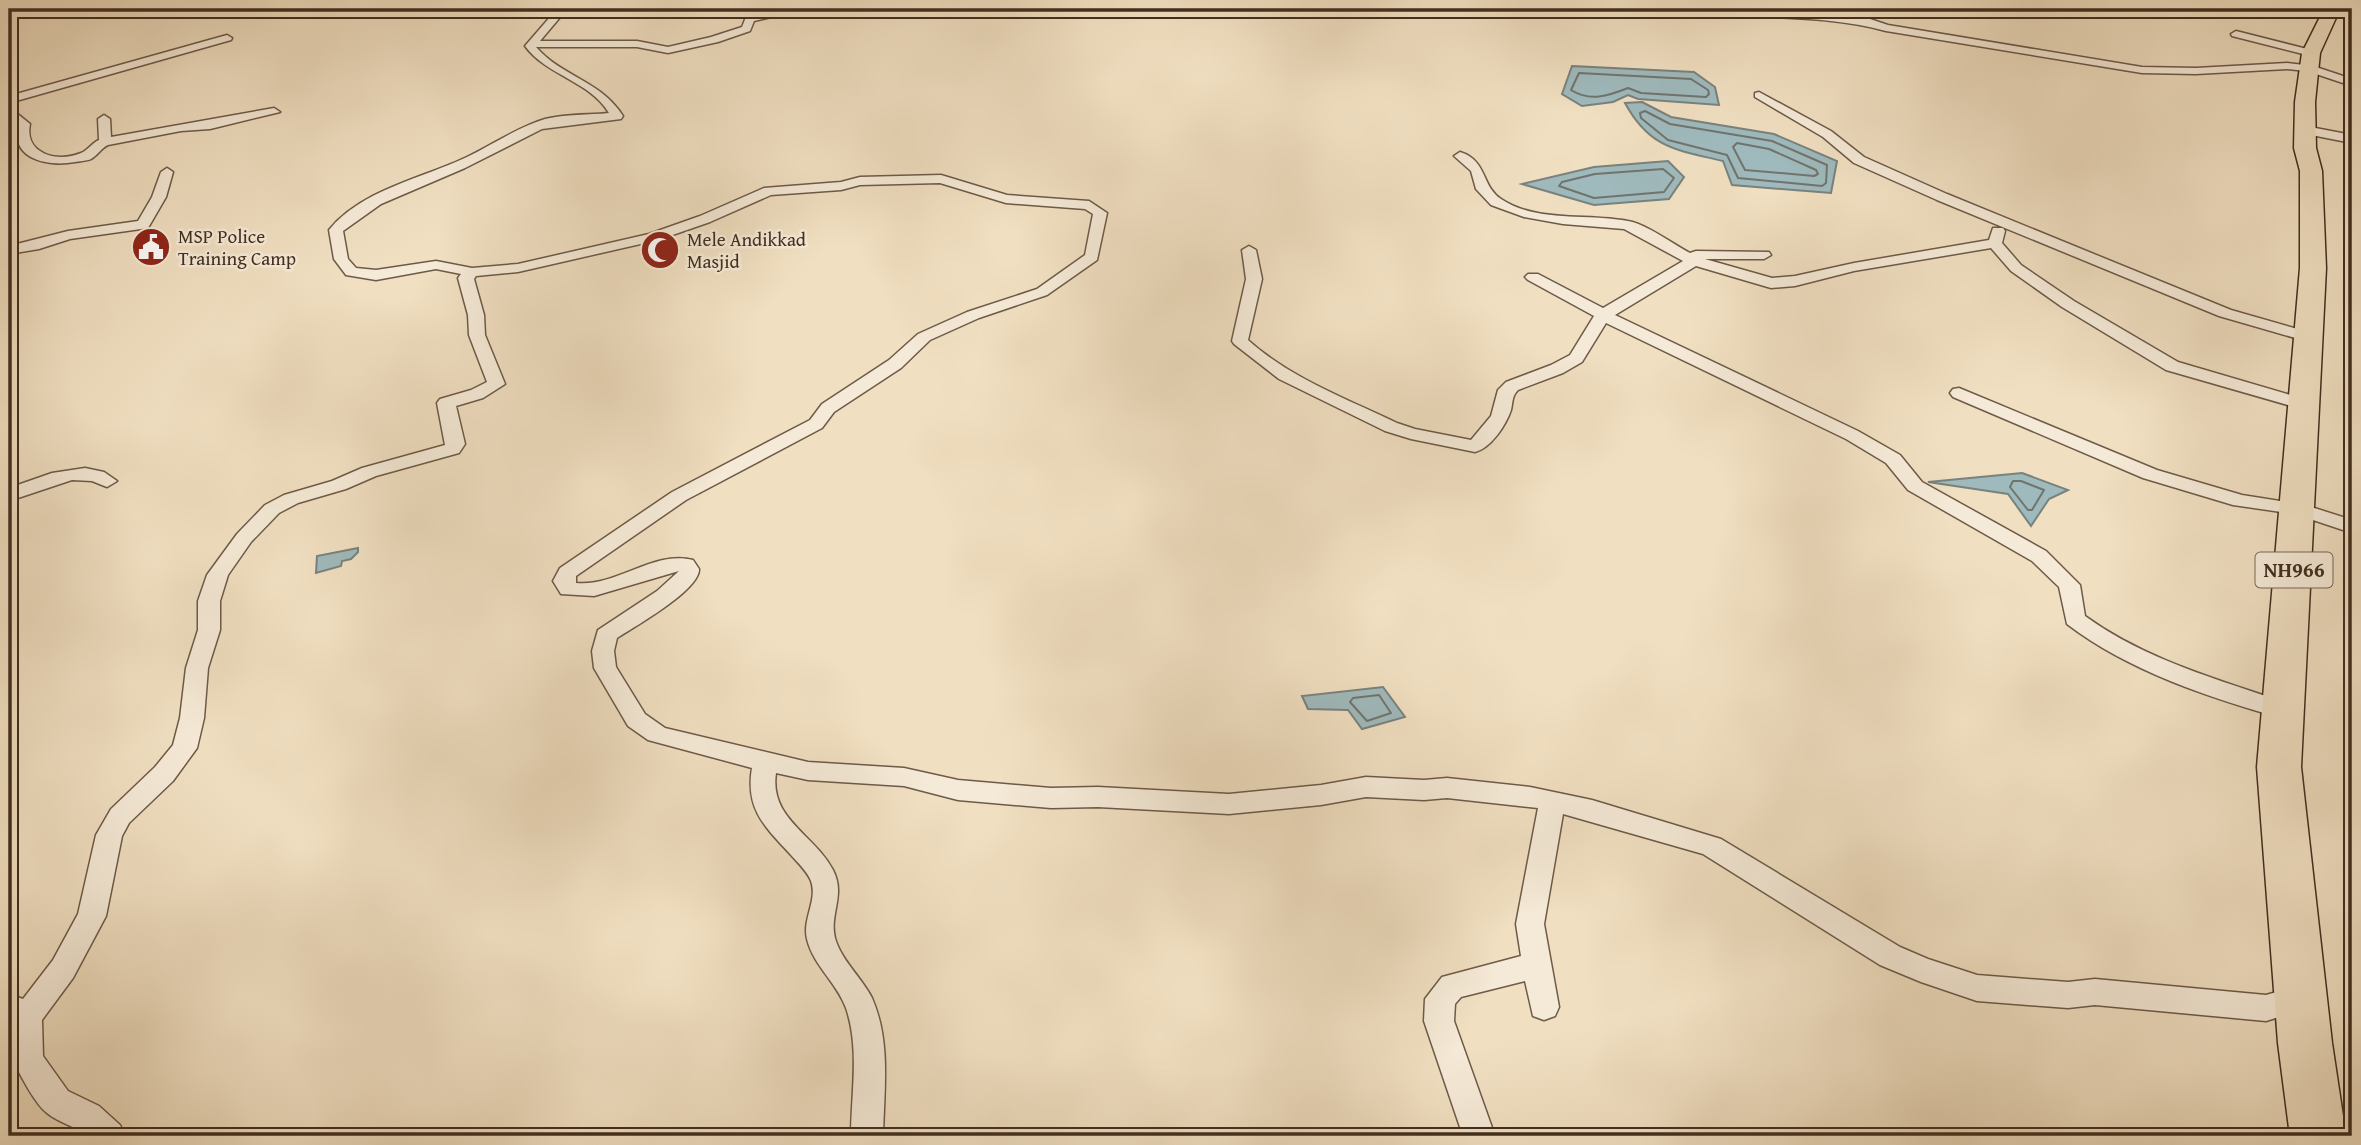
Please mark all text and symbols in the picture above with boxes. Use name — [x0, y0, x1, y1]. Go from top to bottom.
place label: MSP Police Training Camp — [178, 222, 296, 272]
place label: Mele Andikkad Masjid — [687, 225, 807, 275]
public building icon: MSP Police Training Camp — [130, 226, 172, 268]
mosque icon: Mele Andikkad Masjid — [639, 229, 681, 271]
road number: NH966 — [2256, 552, 2332, 588]

